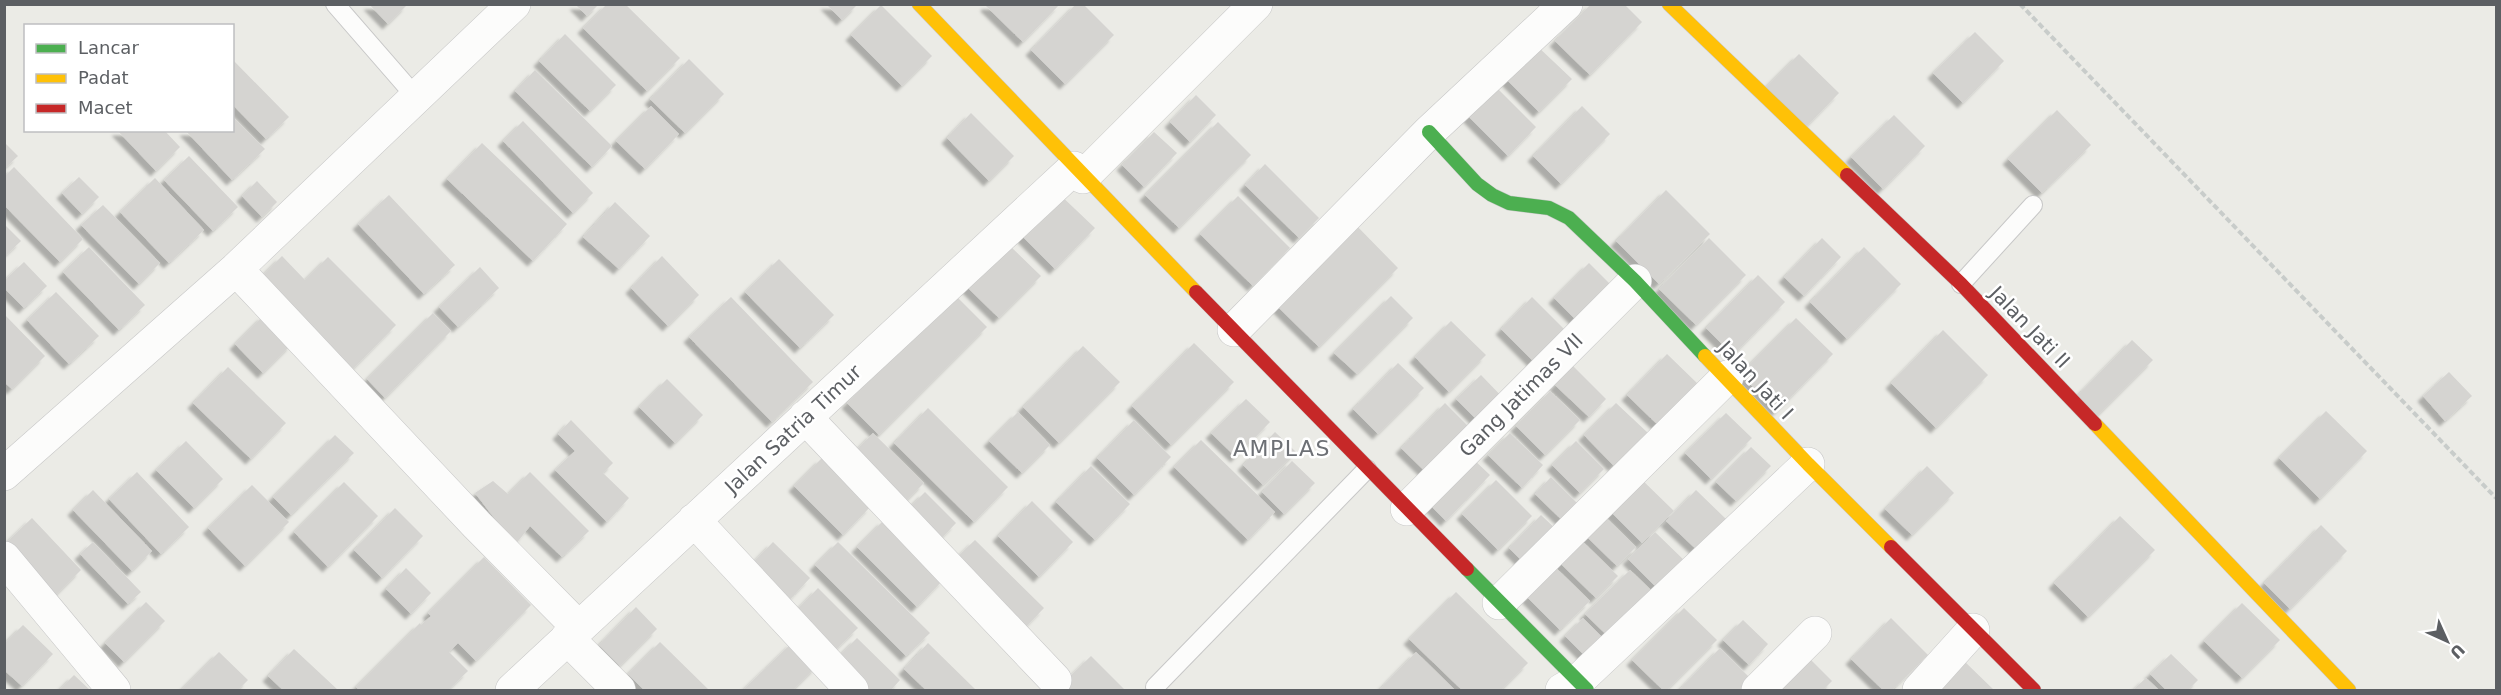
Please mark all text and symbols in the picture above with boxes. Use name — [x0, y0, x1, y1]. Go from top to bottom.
legend — [24, 24, 234, 132]
text: Lancar — [78, 37, 139, 58]
text: Padat — [78, 67, 129, 88]
text: Macet — [78, 97, 133, 118]
street label: Jalan Jati II — [1984, 280, 2075, 373]
street label: Gang Jatimas VII — [1454, 328, 1588, 462]
street label: Jalan Jati I — [1712, 334, 1798, 424]
street label: Jalan Satria Timur — [718, 359, 867, 500]
district label: AMPLAS — [1233, 436, 1331, 461]
north arrow — [2417, 611, 2477, 671]
text: U — [2446, 640, 2469, 663]

